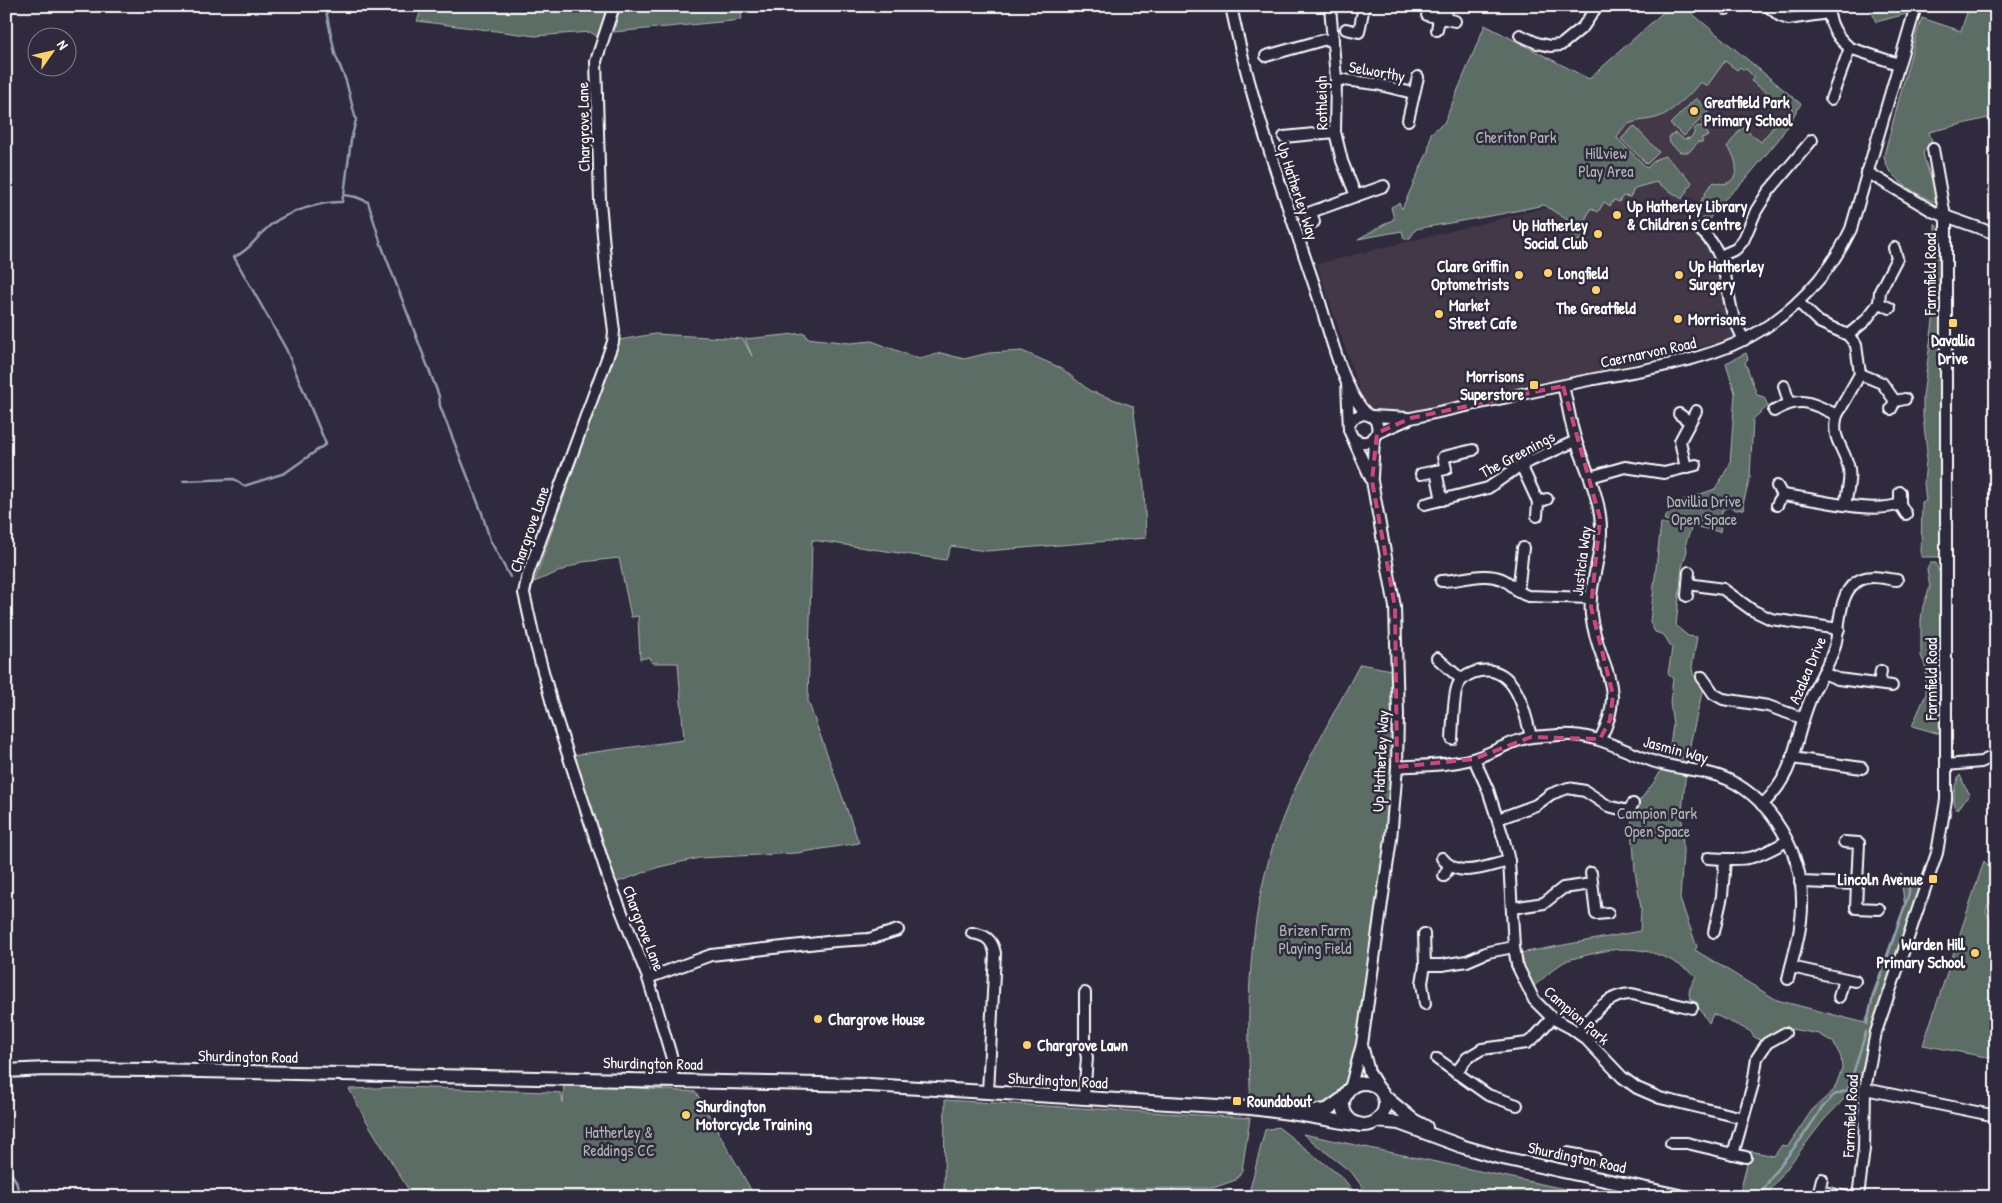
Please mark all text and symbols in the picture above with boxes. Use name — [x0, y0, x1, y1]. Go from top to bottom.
north arrow — [28, 28, 78, 78]
text: N — [53, 36, 73, 53]
street label: Selworthy — [1347, 55, 1407, 87]
street label: Rothleigh — [1310, 76, 1332, 130]
street label: Chargrove Lane — [571, 81, 595, 172]
place label: Greatfield Park Primary School — [1704, 91, 1793, 132]
marker: Greatfield Park Primary School — [1688, 105, 1700, 117]
park label: Cheriton Park — [1475, 126, 1557, 148]
street label: Up Hatherley Way — [1272, 139, 1324, 243]
park label: Hillview Play Area — [1578, 142, 1634, 182]
place label: Up Hatherley Library & Children's Centre — [1627, 195, 1748, 235]
marker: Up Hatherley Library & Children's Centre — [1611, 209, 1623, 221]
place label: Up Hatherley Social Club — [1513, 214, 1588, 254]
marker: Up Hatherley Social Club — [1592, 228, 1604, 240]
street label: Farmfield Road — [1919, 233, 1941, 316]
place label: Clare Griffin Optometrists — [1431, 255, 1510, 296]
place label: Up Hatherley Surgery — [1689, 255, 1764, 296]
place label: Longfield — [1558, 262, 1609, 285]
marker: Longfield — [1542, 267, 1554, 279]
marker: Clare Griffin Optometrists — [1513, 269, 1525, 281]
marker: Up Hatherley Surgery — [1673, 269, 1685, 281]
marker: The Greatfield — [1590, 284, 1602, 296]
place label: Market Street Cafe — [1449, 294, 1518, 334]
place label: The Greatfield — [1555, 297, 1637, 319]
marker: Market Street Cafe — [1433, 308, 1445, 320]
place label: Morrisons — [1688, 308, 1747, 330]
marker: Morrisons — [1672, 313, 1684, 325]
marker: Davallia Drive — [1947, 317, 1959, 329]
place label: Davallia Drive — [1931, 329, 1975, 369]
street label: Caernarvon Road — [1598, 331, 1698, 373]
place label: Morrisons Superstore — [1460, 365, 1525, 406]
marker: Morrisons Superstore — [1528, 379, 1540, 391]
street label: The Greenings — [1476, 425, 1558, 483]
street label: Chargrove Lane — [504, 482, 554, 575]
park label: Davillia Drive Open Space — [1667, 490, 1742, 530]
street label: Justicia Way — [1566, 525, 1596, 597]
street label: Azalea Drive — [1783, 632, 1831, 707]
street label: Farmfield Road — [1920, 638, 1942, 721]
street label: Up Hatherley Way — [1366, 709, 1394, 812]
street label: Jasmin Way — [1641, 730, 1711, 768]
park label: Campion Park Open Space — [1617, 802, 1698, 842]
place label: Lincoln Avenue — [1838, 868, 1924, 890]
marker: Lincoln Avenue — [1927, 873, 1939, 885]
street label: Chargrove Lane — [618, 882, 671, 975]
park label: Brizen Farm Playing Field — [1278, 919, 1352, 959]
place label: Warden Hill Primary School — [1876, 933, 1966, 974]
marker: Warden Hill Primary School — [1969, 947, 1981, 959]
street label: Campion Park — [1539, 980, 1615, 1050]
place label: Chargrove House — [828, 1008, 926, 1031]
marker: Chargrove House — [812, 1013, 824, 1025]
place label: Chargrove Lawn — [1037, 1034, 1128, 1057]
marker: Chargrove Lawn — [1021, 1039, 1033, 1051]
street label: Shurdington Road — [198, 1044, 298, 1068]
street label: Shurdington Road — [603, 1051, 703, 1075]
street label: Shurdington Road — [1008, 1066, 1108, 1094]
street label: Farmfield Road — [1837, 1074, 1863, 1159]
place label: Roundabout — [1247, 1090, 1312, 1112]
place label: Shurdington Motorcycle Training — [696, 1095, 812, 1136]
marker: Roundabout — [1231, 1095, 1243, 1107]
marker: Shurdington Motorcycle Training — [680, 1109, 692, 1121]
park label: Hatherley & Reddings CC — [583, 1121, 655, 1161]
street label: Shurdington Road — [1526, 1136, 1628, 1178]

